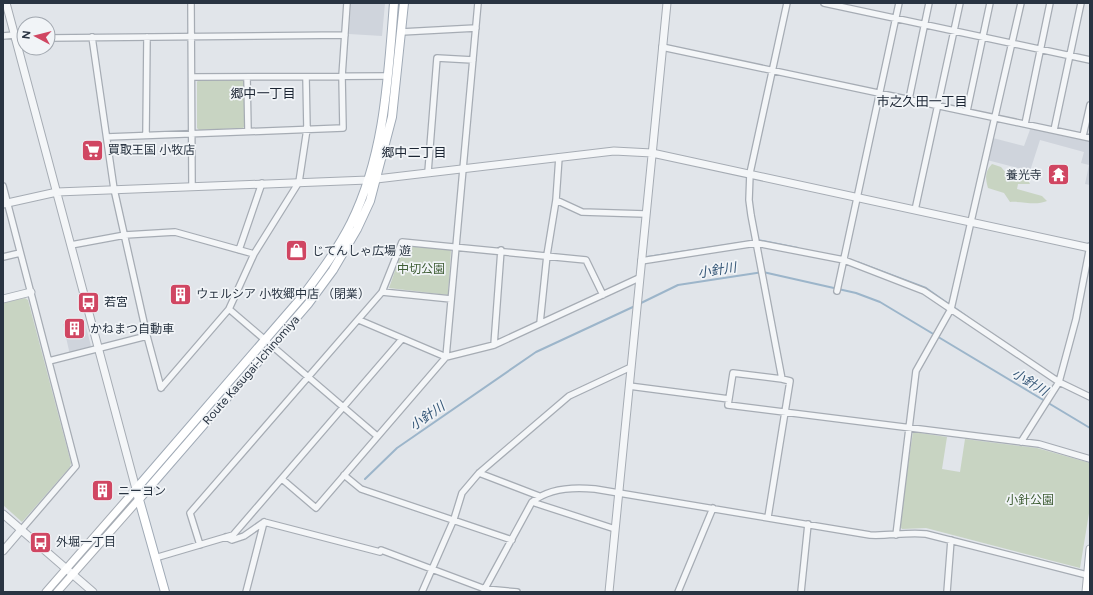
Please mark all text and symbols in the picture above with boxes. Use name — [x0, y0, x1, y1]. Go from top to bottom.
north arrow — [16, 16, 56, 56]
text: N — [20, 30, 34, 40]
district label: 郷中一丁目 — [230, 86, 296, 101]
district label: 市之久田一丁目 — [876, 94, 968, 109]
supermarket icon: 買取王国 小牧店 — [79, 137, 105, 163]
place label: 買取王国 小牧店 — [108, 143, 195, 157]
district label: 郷中二丁目 — [381, 145, 447, 160]
temple icon: 養光寺 — [1045, 162, 1071, 188]
place label: 養光寺 — [1006, 168, 1042, 182]
shop icon: じてんしゃ広場 遊 — [284, 238, 310, 264]
place label: じてんしゃ広場 遊 — [312, 244, 411, 258]
water label: 小針川 — [697, 259, 739, 280]
park label: 中切公園 — [397, 262, 445, 276]
building icon: ウェルシア 小牧郷中店 （閉業） — [167, 281, 193, 307]
place label: ウェルシア 小牧郷中店 （閉業） — [196, 287, 370, 301]
bus stop icon: 若宮 — [76, 289, 102, 315]
place label: 若宮 — [104, 295, 128, 309]
street label: Route Kasugai-Ichinomiya — [200, 313, 302, 427]
building icon: かねまつ自動車 — [61, 316, 87, 342]
place label: かねまつ自動車 — [90, 322, 174, 336]
water label: 小針川 — [1009, 366, 1052, 399]
water label: 小針川 — [407, 398, 449, 433]
building icon: ニーヨン — [90, 478, 116, 504]
place label: ニーヨン — [118, 484, 166, 498]
park label: 小針公園 — [1006, 493, 1054, 507]
bus stop icon: 外堀一丁目 — [28, 529, 54, 555]
place label: 外堀一丁目 — [56, 535, 116, 549]

